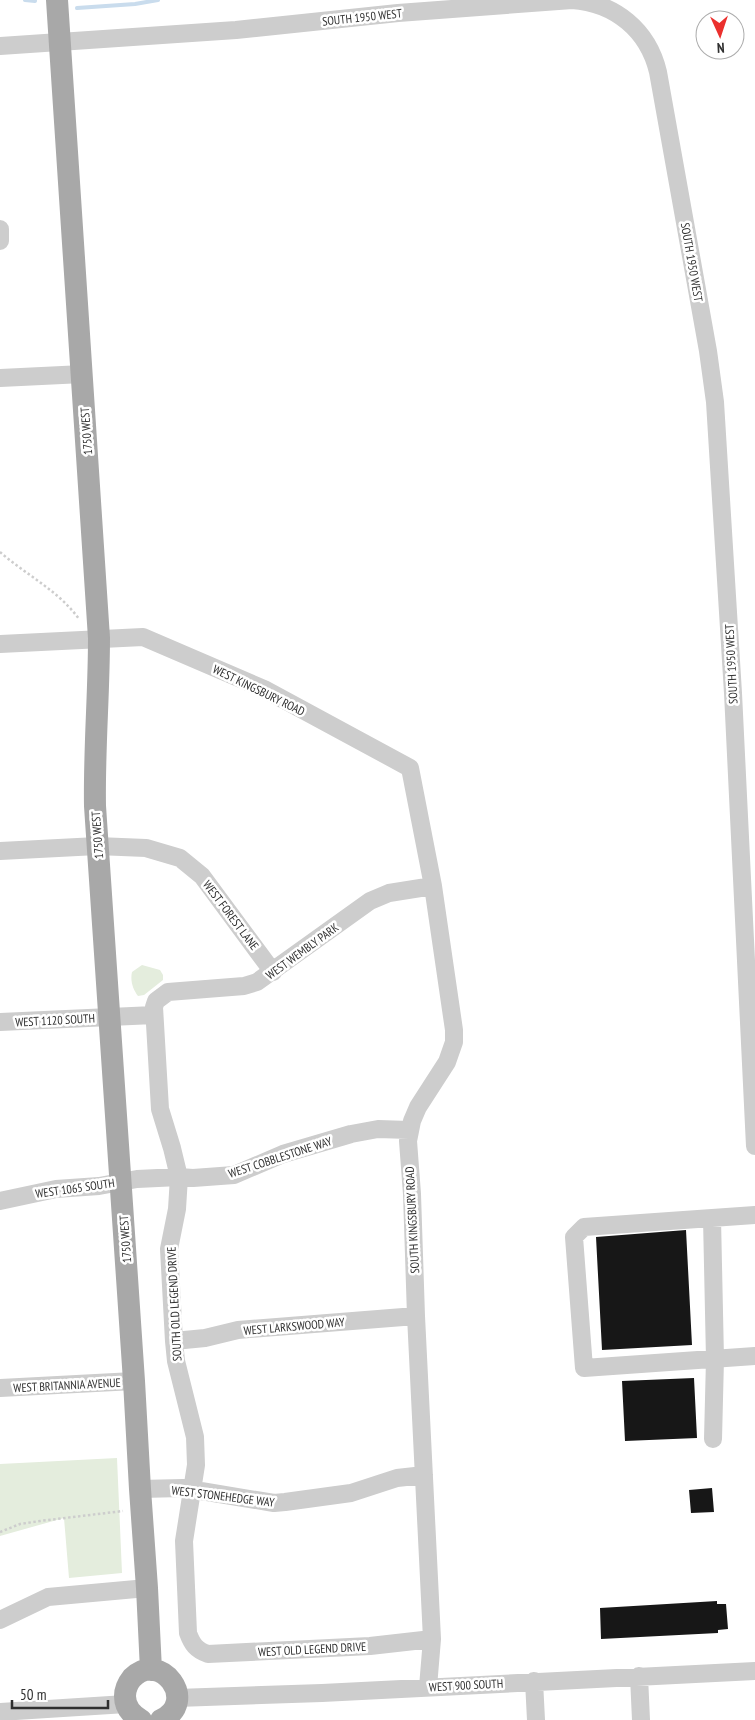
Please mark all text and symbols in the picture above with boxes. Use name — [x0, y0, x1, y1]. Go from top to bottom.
street label: SOUTH 1950 WEST — [321, 5, 403, 29]
north arrow — [695, 10, 745, 60]
text: N — [716, 39, 725, 57]
street label: SOUTH 1950 WEST — [678, 221, 706, 303]
street label: 1750 WEST — [77, 406, 95, 455]
street label: SOUTH 1950 WEST — [721, 623, 741, 704]
street label: WEST KINGSBURY ROAD — [210, 661, 308, 719]
street label: 1750 WEST — [88, 810, 106, 859]
street label: WEST FOREST LANE — [200, 877, 262, 953]
street label: WEST WEMBLY PARK — [263, 920, 341, 982]
street label: WEST 1120 SOUTH — [15, 1010, 95, 1030]
street label: WEST COBBLESTONE WAY — [226, 1133, 334, 1181]
street label: SOUTH KINGSBURY ROAD — [402, 1166, 422, 1274]
street label: WEST 1065 SOUTH — [34, 1175, 116, 1201]
street label: 1750 WEST — [116, 1214, 134, 1263]
street label: SOUTH OLD LEGEND DRIVE — [164, 1246, 184, 1362]
street label: WEST LARKSWOOD WAY — [243, 1314, 346, 1338]
street label: WEST BRITANNIA AVENUE — [13, 1375, 121, 1395]
street label: WEST STONEHEDGE WAY — [171, 1482, 276, 1510]
street label: WEST OLD LEGEND DRIVE — [258, 1639, 366, 1659]
street label: WEST 900 SOUTH — [428, 1676, 504, 1694]
scale bar — [12, 1678, 109, 1710]
text: 50 m — [20, 1685, 46, 1704]

